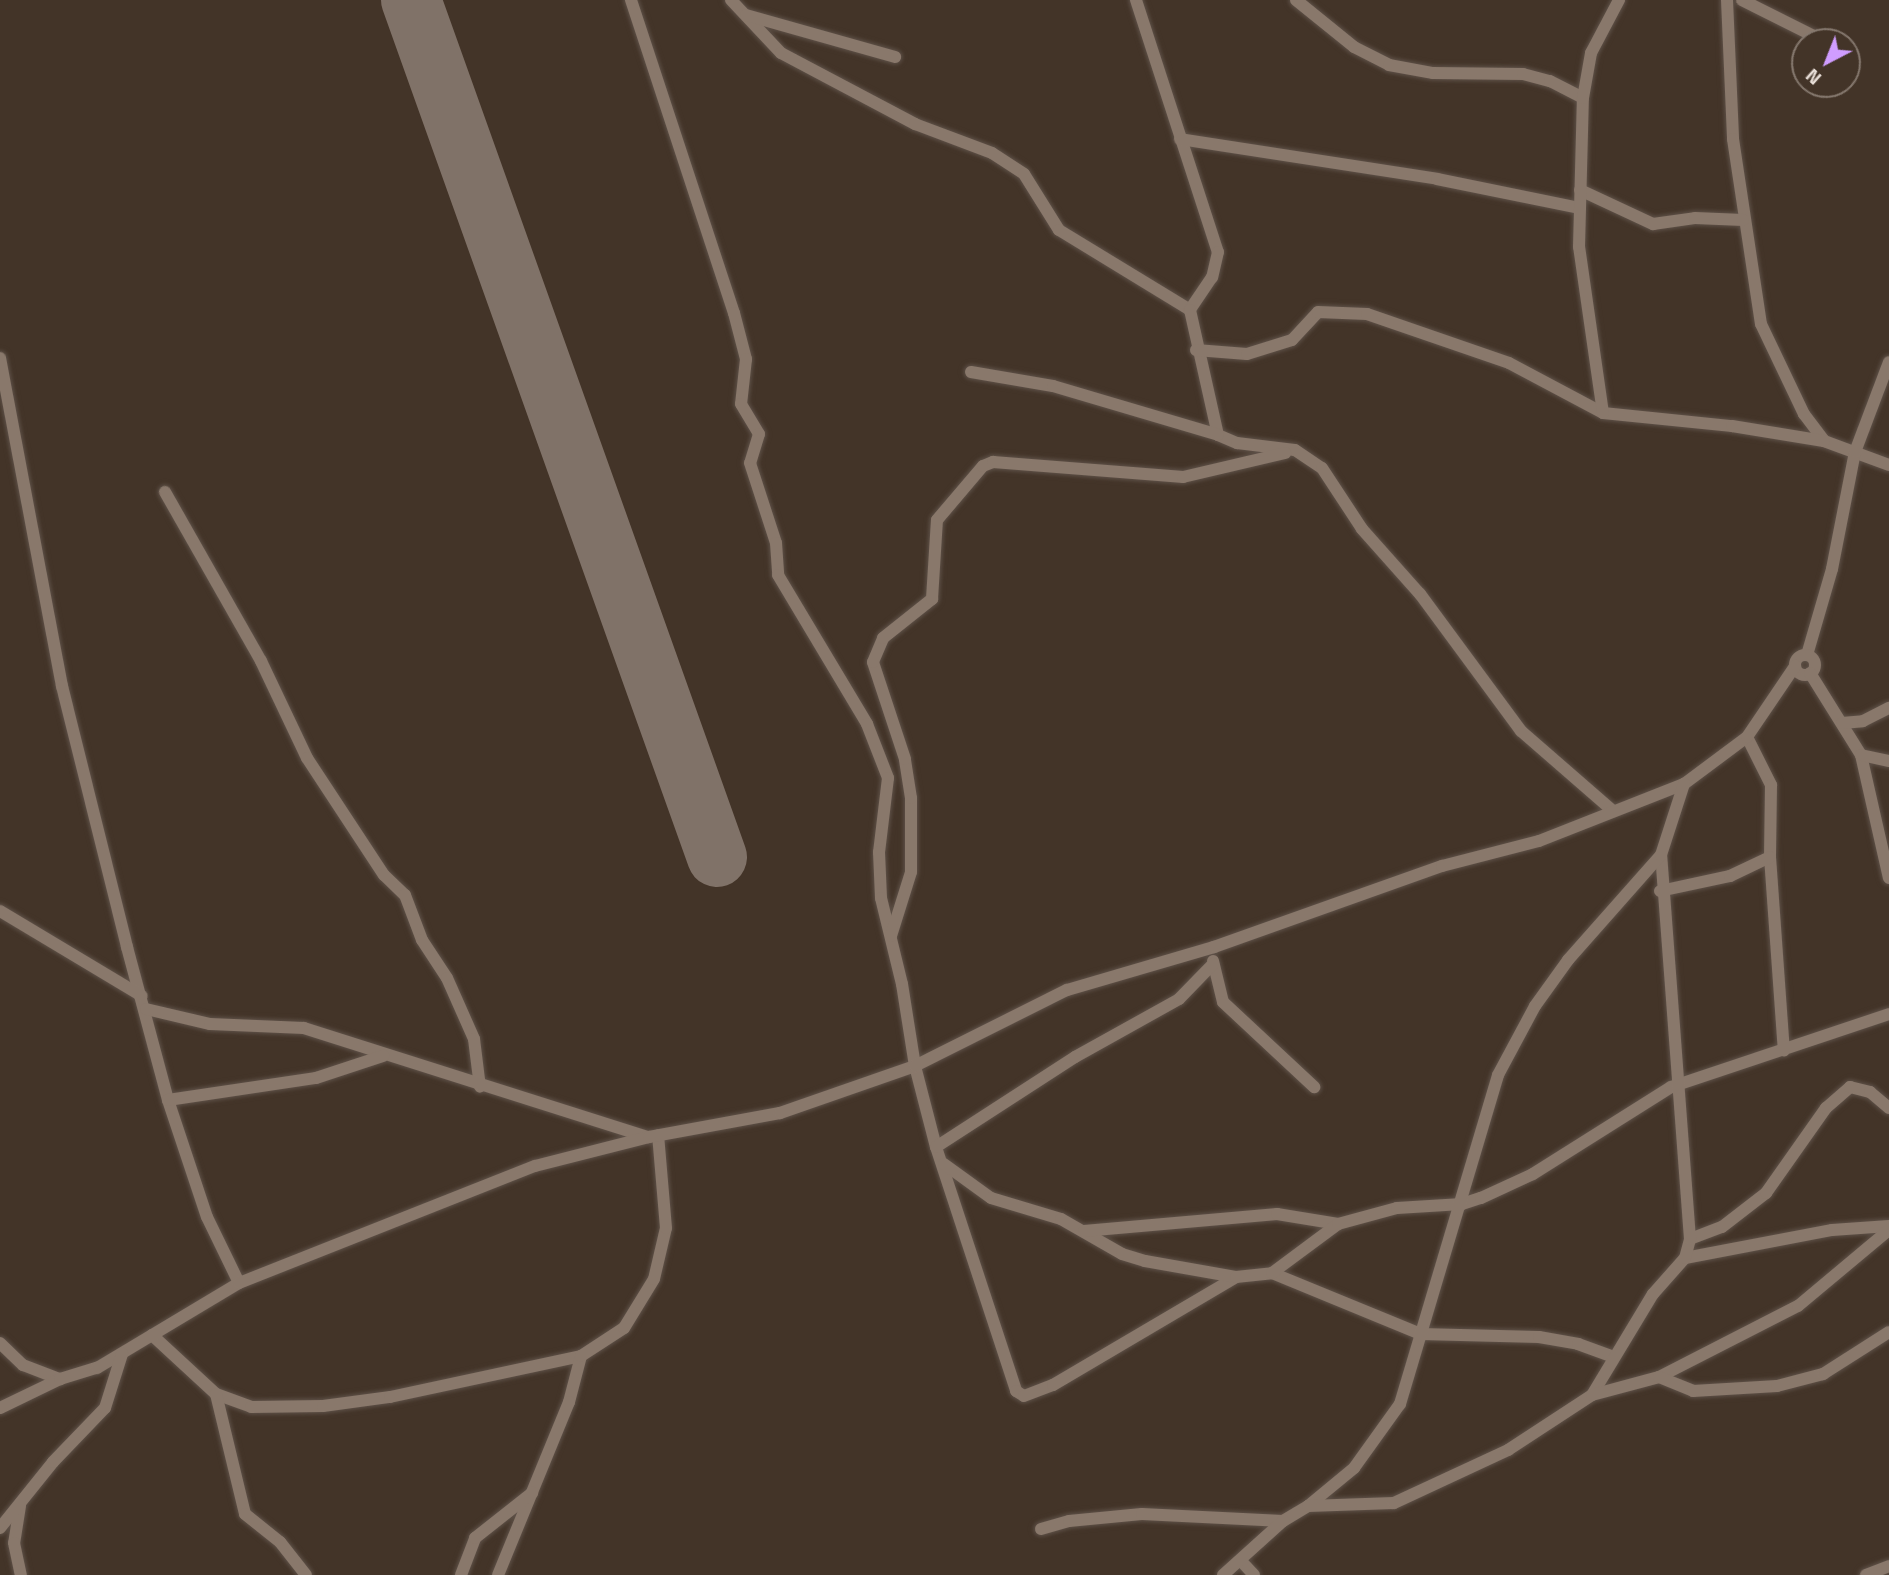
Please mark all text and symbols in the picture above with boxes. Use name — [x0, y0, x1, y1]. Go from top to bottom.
north arrow — [1791, 28, 1861, 98]
text: N — [1798, 62, 1828, 93]

